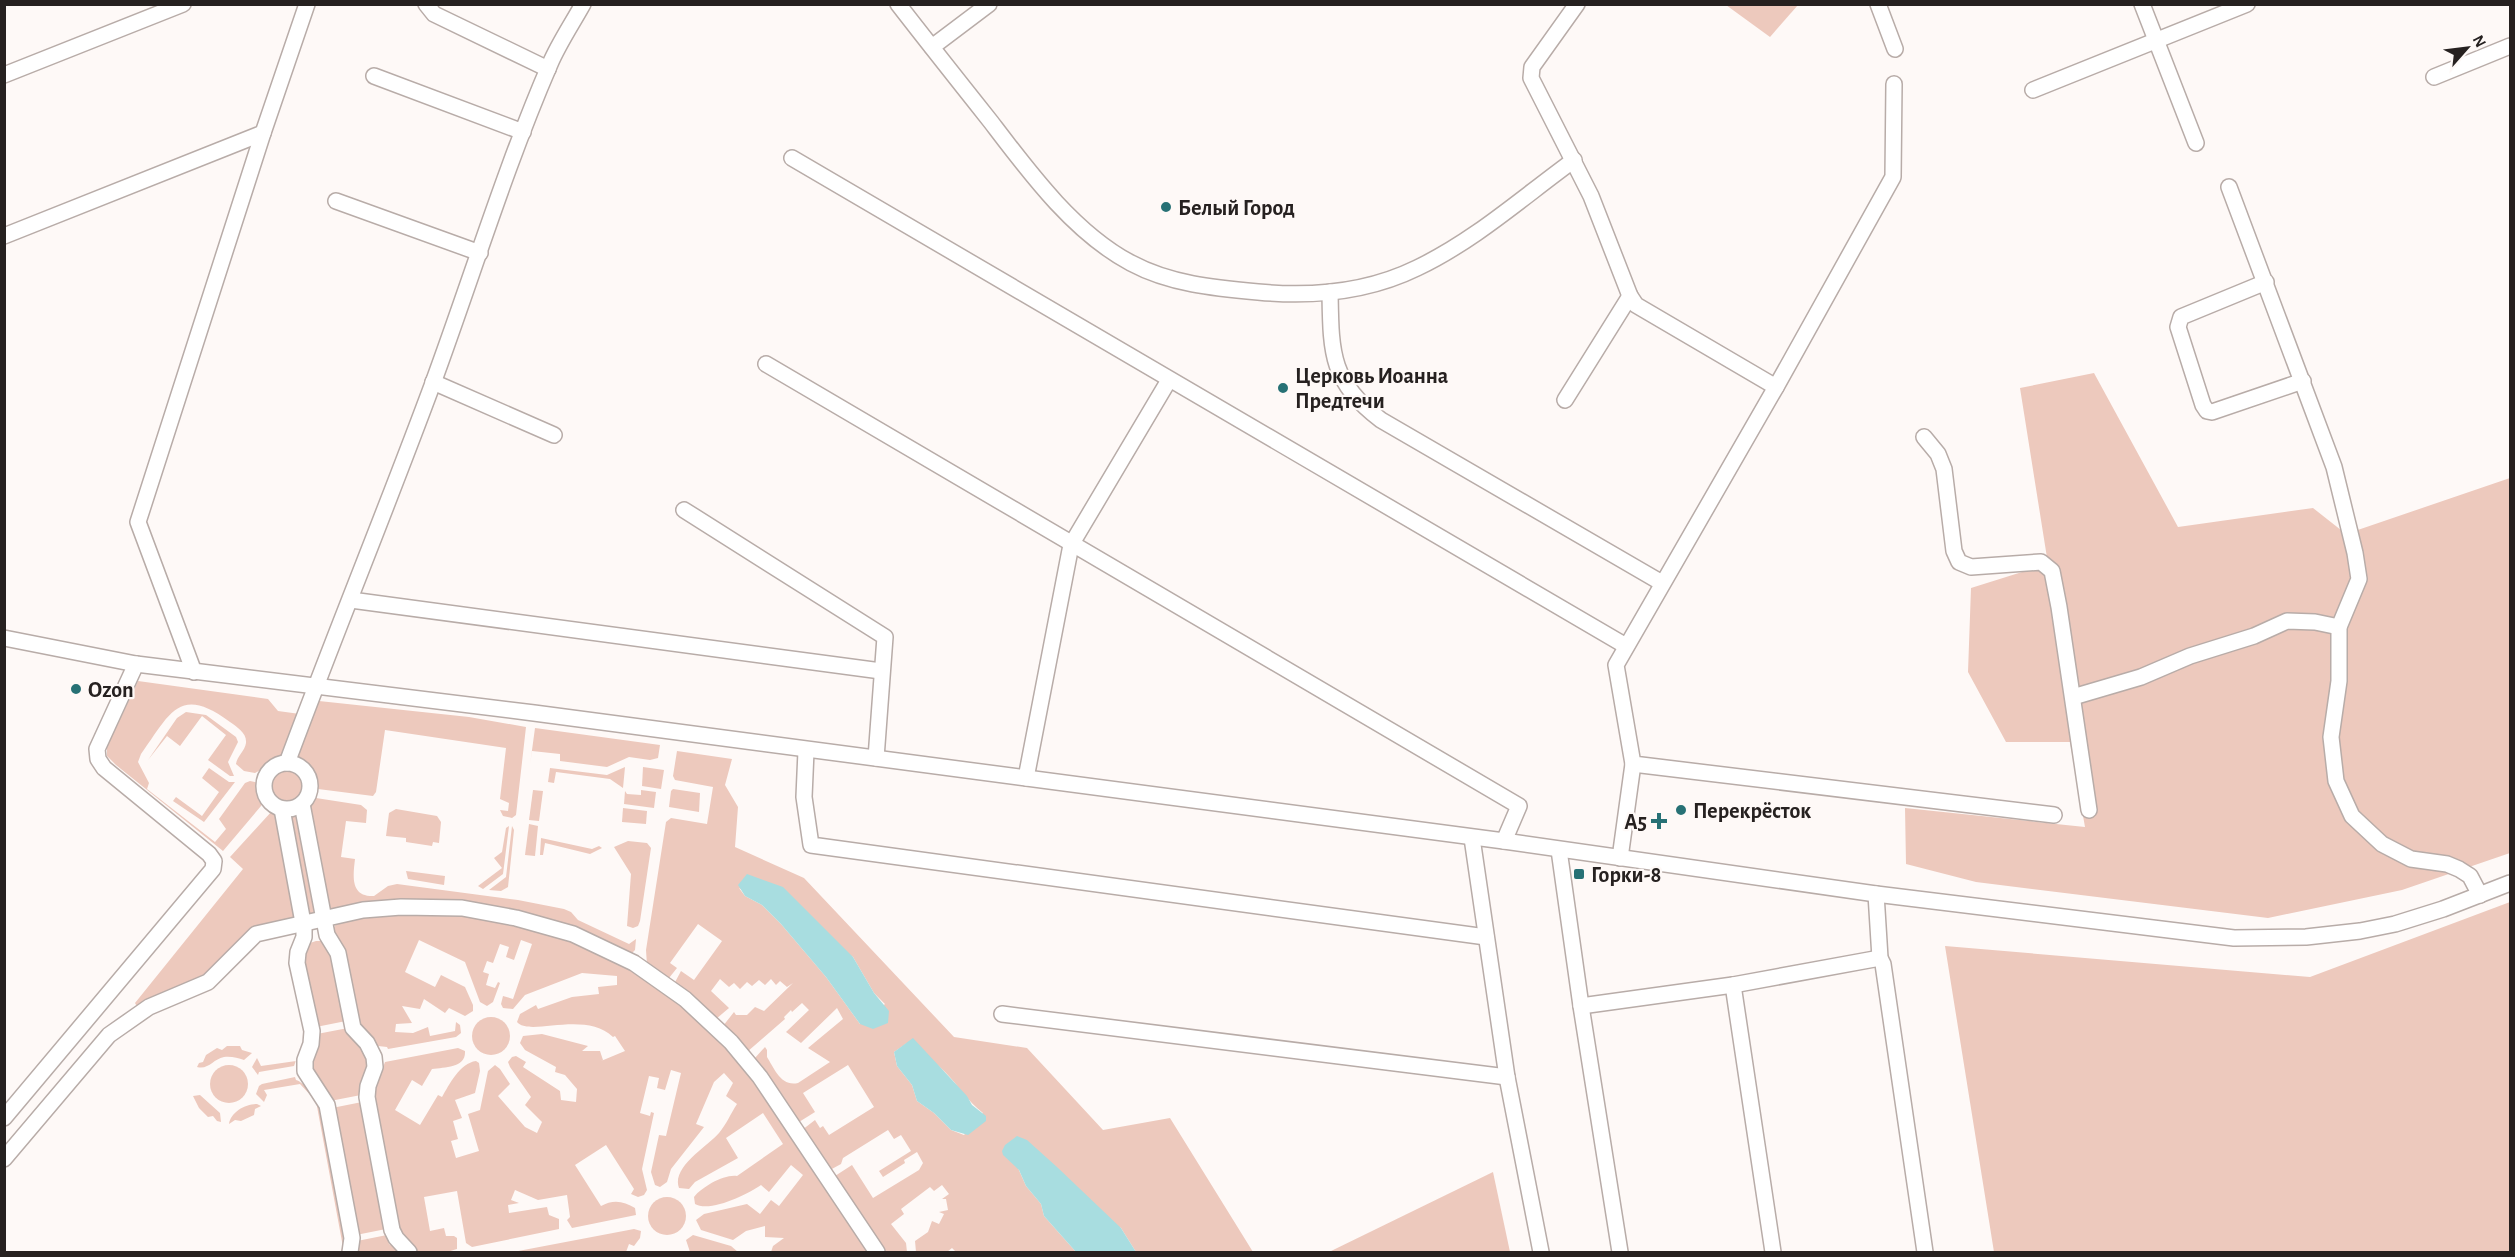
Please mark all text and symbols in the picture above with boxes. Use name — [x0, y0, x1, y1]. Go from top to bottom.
north arrow — [2437, 18, 2497, 78]
text: N — [2470, 33, 2489, 50]
place label: Белый Город — [1178, 197, 1295, 219]
marker: Белый Город — [1159, 200, 1173, 214]
place label: Церковь Иоанна Предтечи — [1295, 365, 1448, 412]
marker: Церковь Иоанна Предтечи — [1276, 381, 1290, 395]
place label: Ozon — [88, 679, 134, 701]
marker: Ozon — [69, 682, 83, 696]
place label: Перекрёсток — [1693, 800, 1811, 822]
marker: Перекрёсток — [1674, 803, 1688, 817]
place label: А5 — [1624, 811, 1647, 833]
marker: А5 — [1652, 814, 1666, 828]
place label: Горки-8 — [1591, 864, 1661, 886]
marker: Горки-8 — [1572, 867, 1586, 881]

